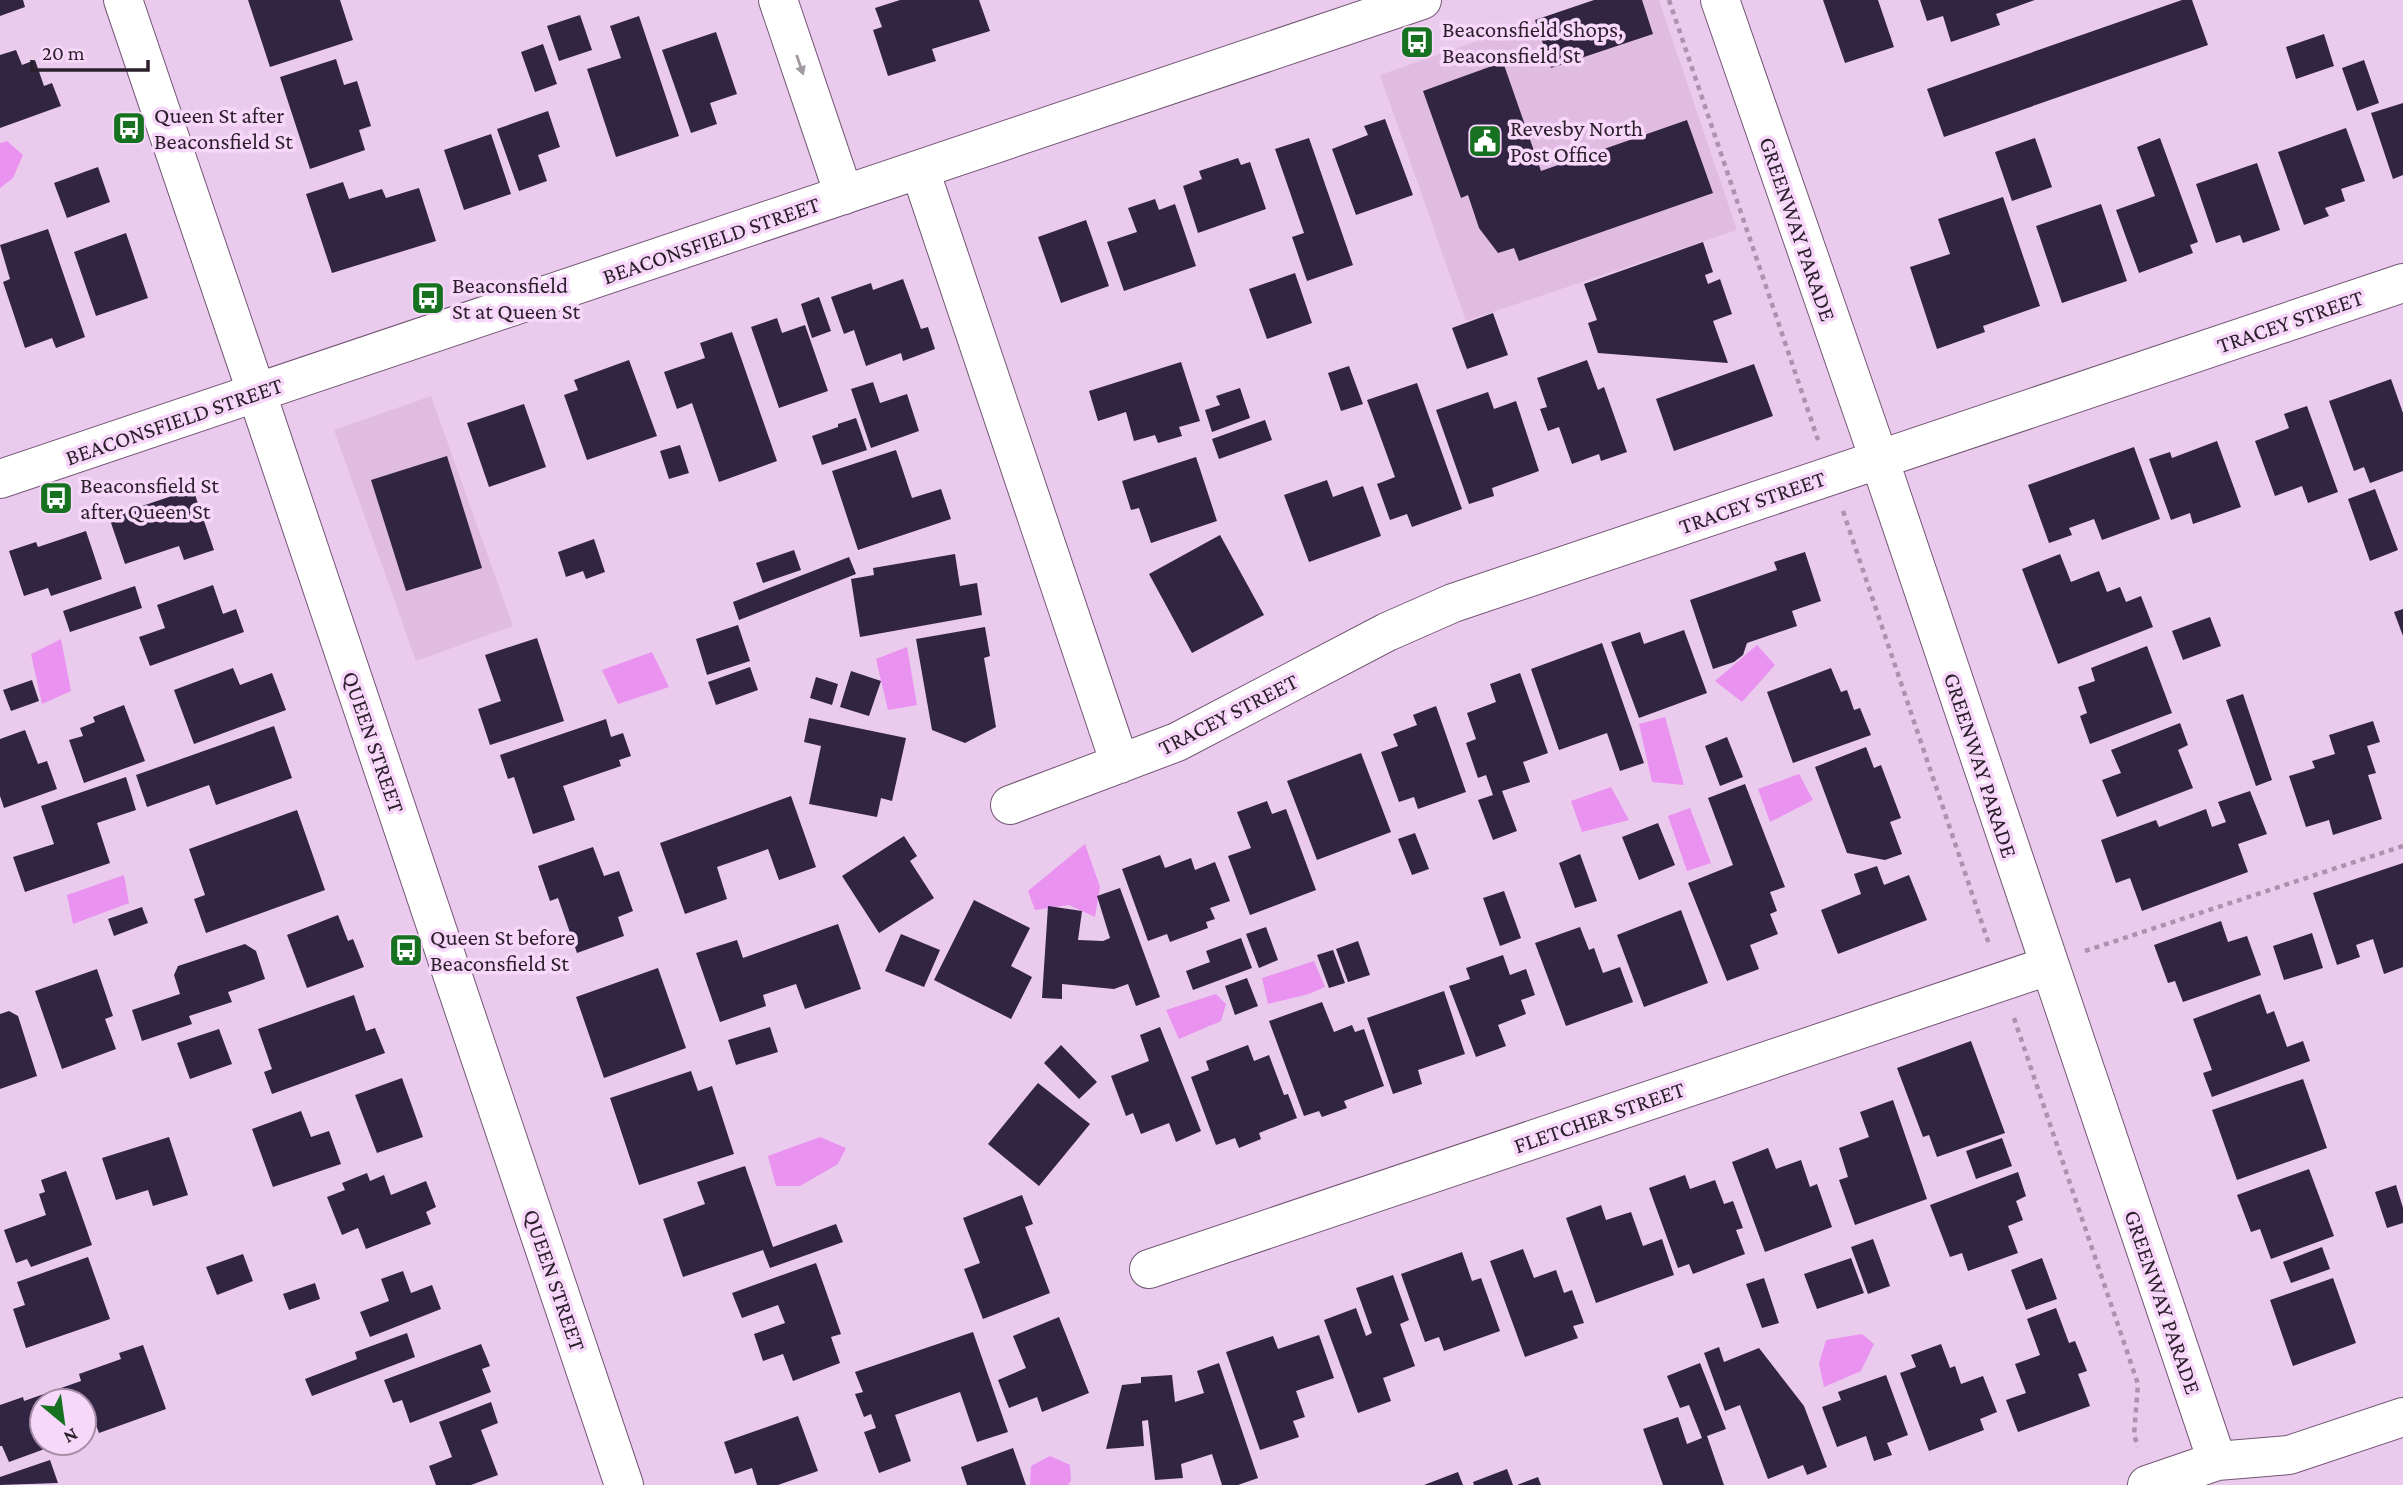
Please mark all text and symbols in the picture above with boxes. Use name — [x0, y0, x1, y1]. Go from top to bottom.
place label: Beaconsfield Shops, Beaconsfield St — [1442, 16, 1623, 68]
bus stop icon: Beaconsfield Shops, Beaconsfield St — [1398, 23, 1436, 61]
scale bar — [32, 28, 147, 72]
text: 20 m — [42, 41, 85, 65]
one-way arrow — [795, 54, 806, 75]
place label: Queen St after Beaconsfield St — [154, 102, 293, 154]
bus stop icon: Queen St after Beaconsfield St — [110, 109, 148, 147]
place label: Revesby North Post Office — [1510, 115, 1643, 167]
public building icon: Revesby North Post Office — [1466, 122, 1504, 160]
street label: GREENWAY PARADE — [1754, 133, 1842, 325]
street label: BEACONSFIELD STREET — [599, 190, 824, 289]
place label: Beaconsfield St at Queen St — [452, 272, 581, 324]
bus stop icon: Beaconsfield St at Queen St — [409, 279, 447, 317]
street label: TRACEY STREET — [2213, 284, 2367, 358]
street label: BEACONSFIELD STREET — [62, 371, 287, 470]
street label: TRACEY STREET — [1675, 465, 1829, 539]
place label: Beaconsfield St after Queen St — [80, 472, 219, 524]
bus stop icon: Beaconsfield St after Queen St — [37, 479, 75, 517]
street label: TRACEY STREET — [1154, 667, 1303, 760]
street label: QUEEN STREET — [338, 668, 411, 817]
street label: GREENWAY PARADE — [1939, 669, 2023, 861]
place label: Queen St before Beaconsfield St — [430, 924, 575, 976]
bus stop icon: Queen St before Beaconsfield St — [387, 931, 425, 969]
street label: FLETCHER STREET — [1510, 1075, 1688, 1158]
street label: QUEEN STREET — [519, 1206, 592, 1355]
street label: GREENWAY PARADE — [2119, 1206, 2207, 1398]
north arrow — [28, 1387, 98, 1457]
text: N — [60, 1424, 82, 1449]

